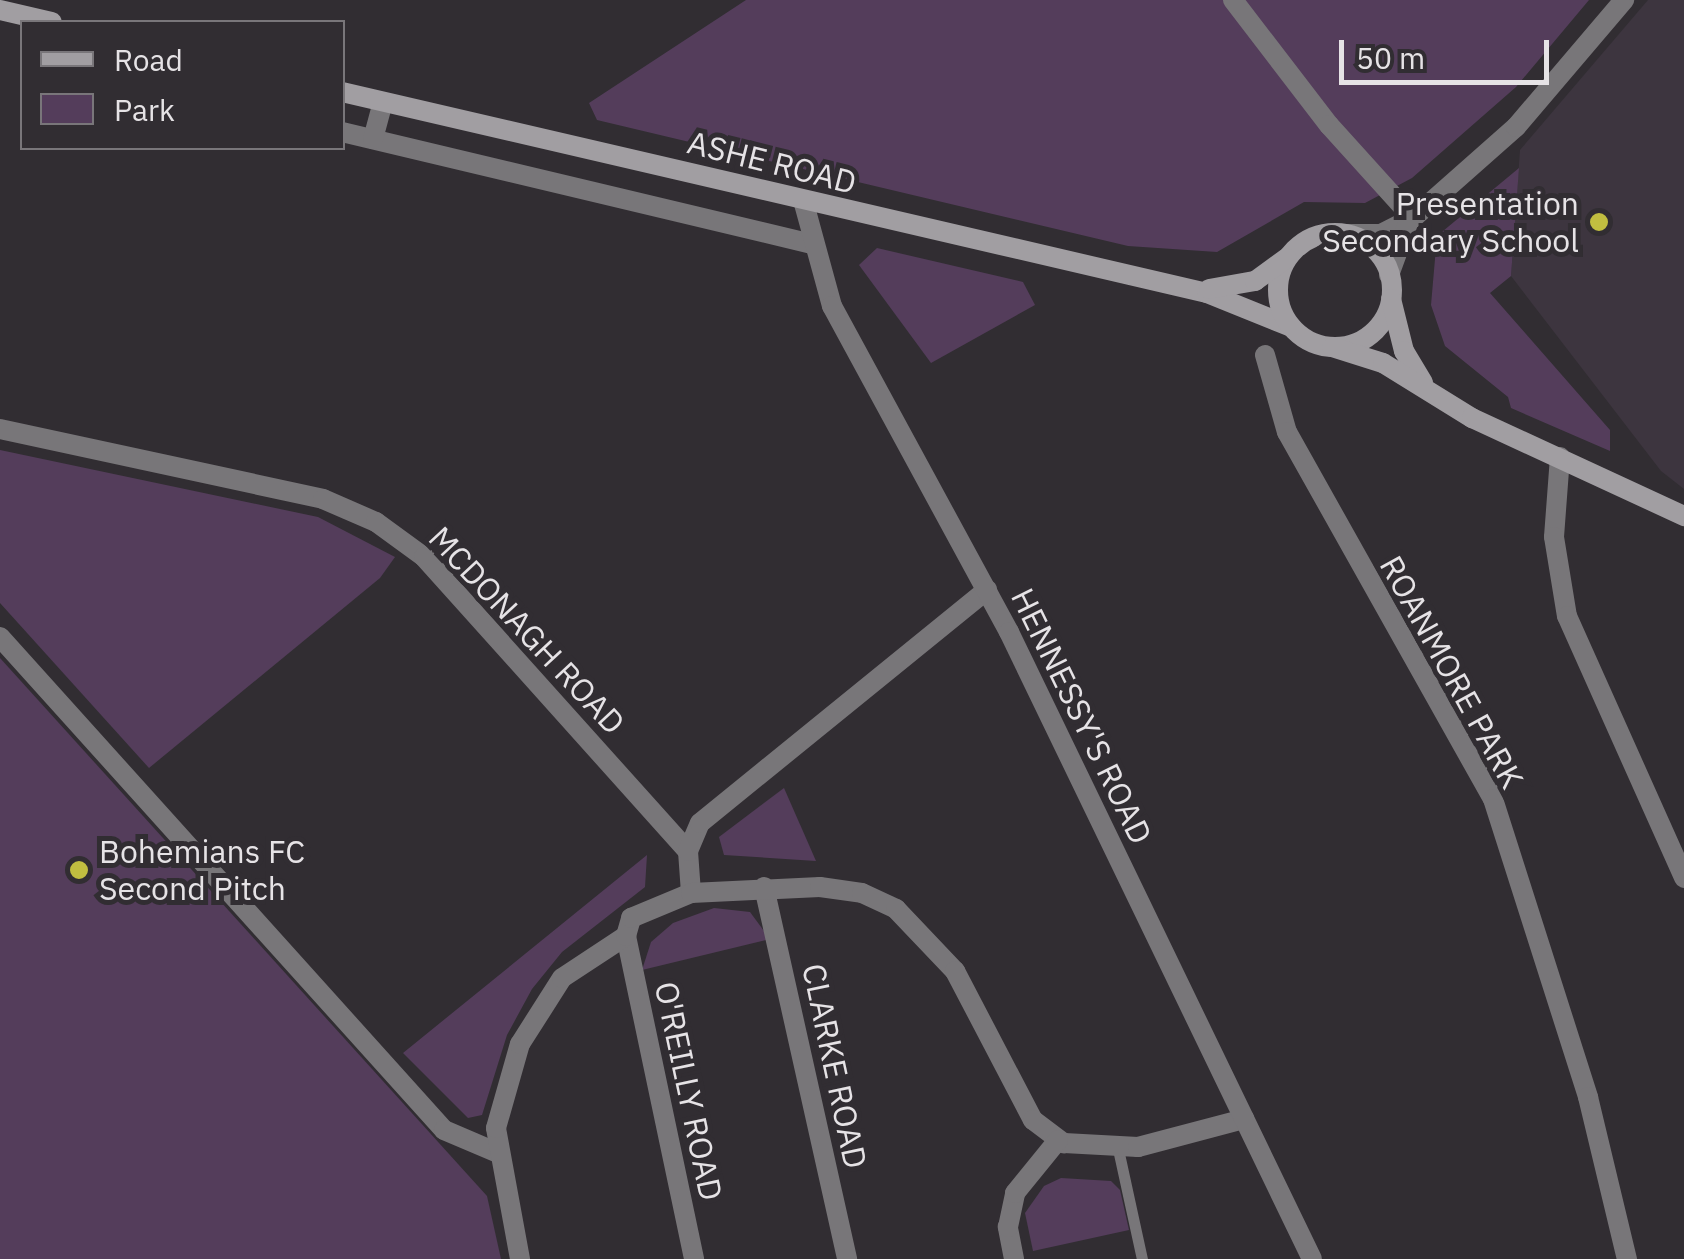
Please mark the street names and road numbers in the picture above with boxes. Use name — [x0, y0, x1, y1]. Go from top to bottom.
street label: ASHE ROAD — [684, 123, 860, 201]
street label: MCDONAGH ROAD — [421, 518, 633, 742]
street label: ROANMORE PARK — [1372, 549, 1532, 795]
street label: HENNESSY'S ROAD — [1004, 582, 1160, 850]
street label: CLARKE ROAD — [795, 960, 875, 1172]
street label: O'REILLY ROAD — [647, 978, 731, 1204]

